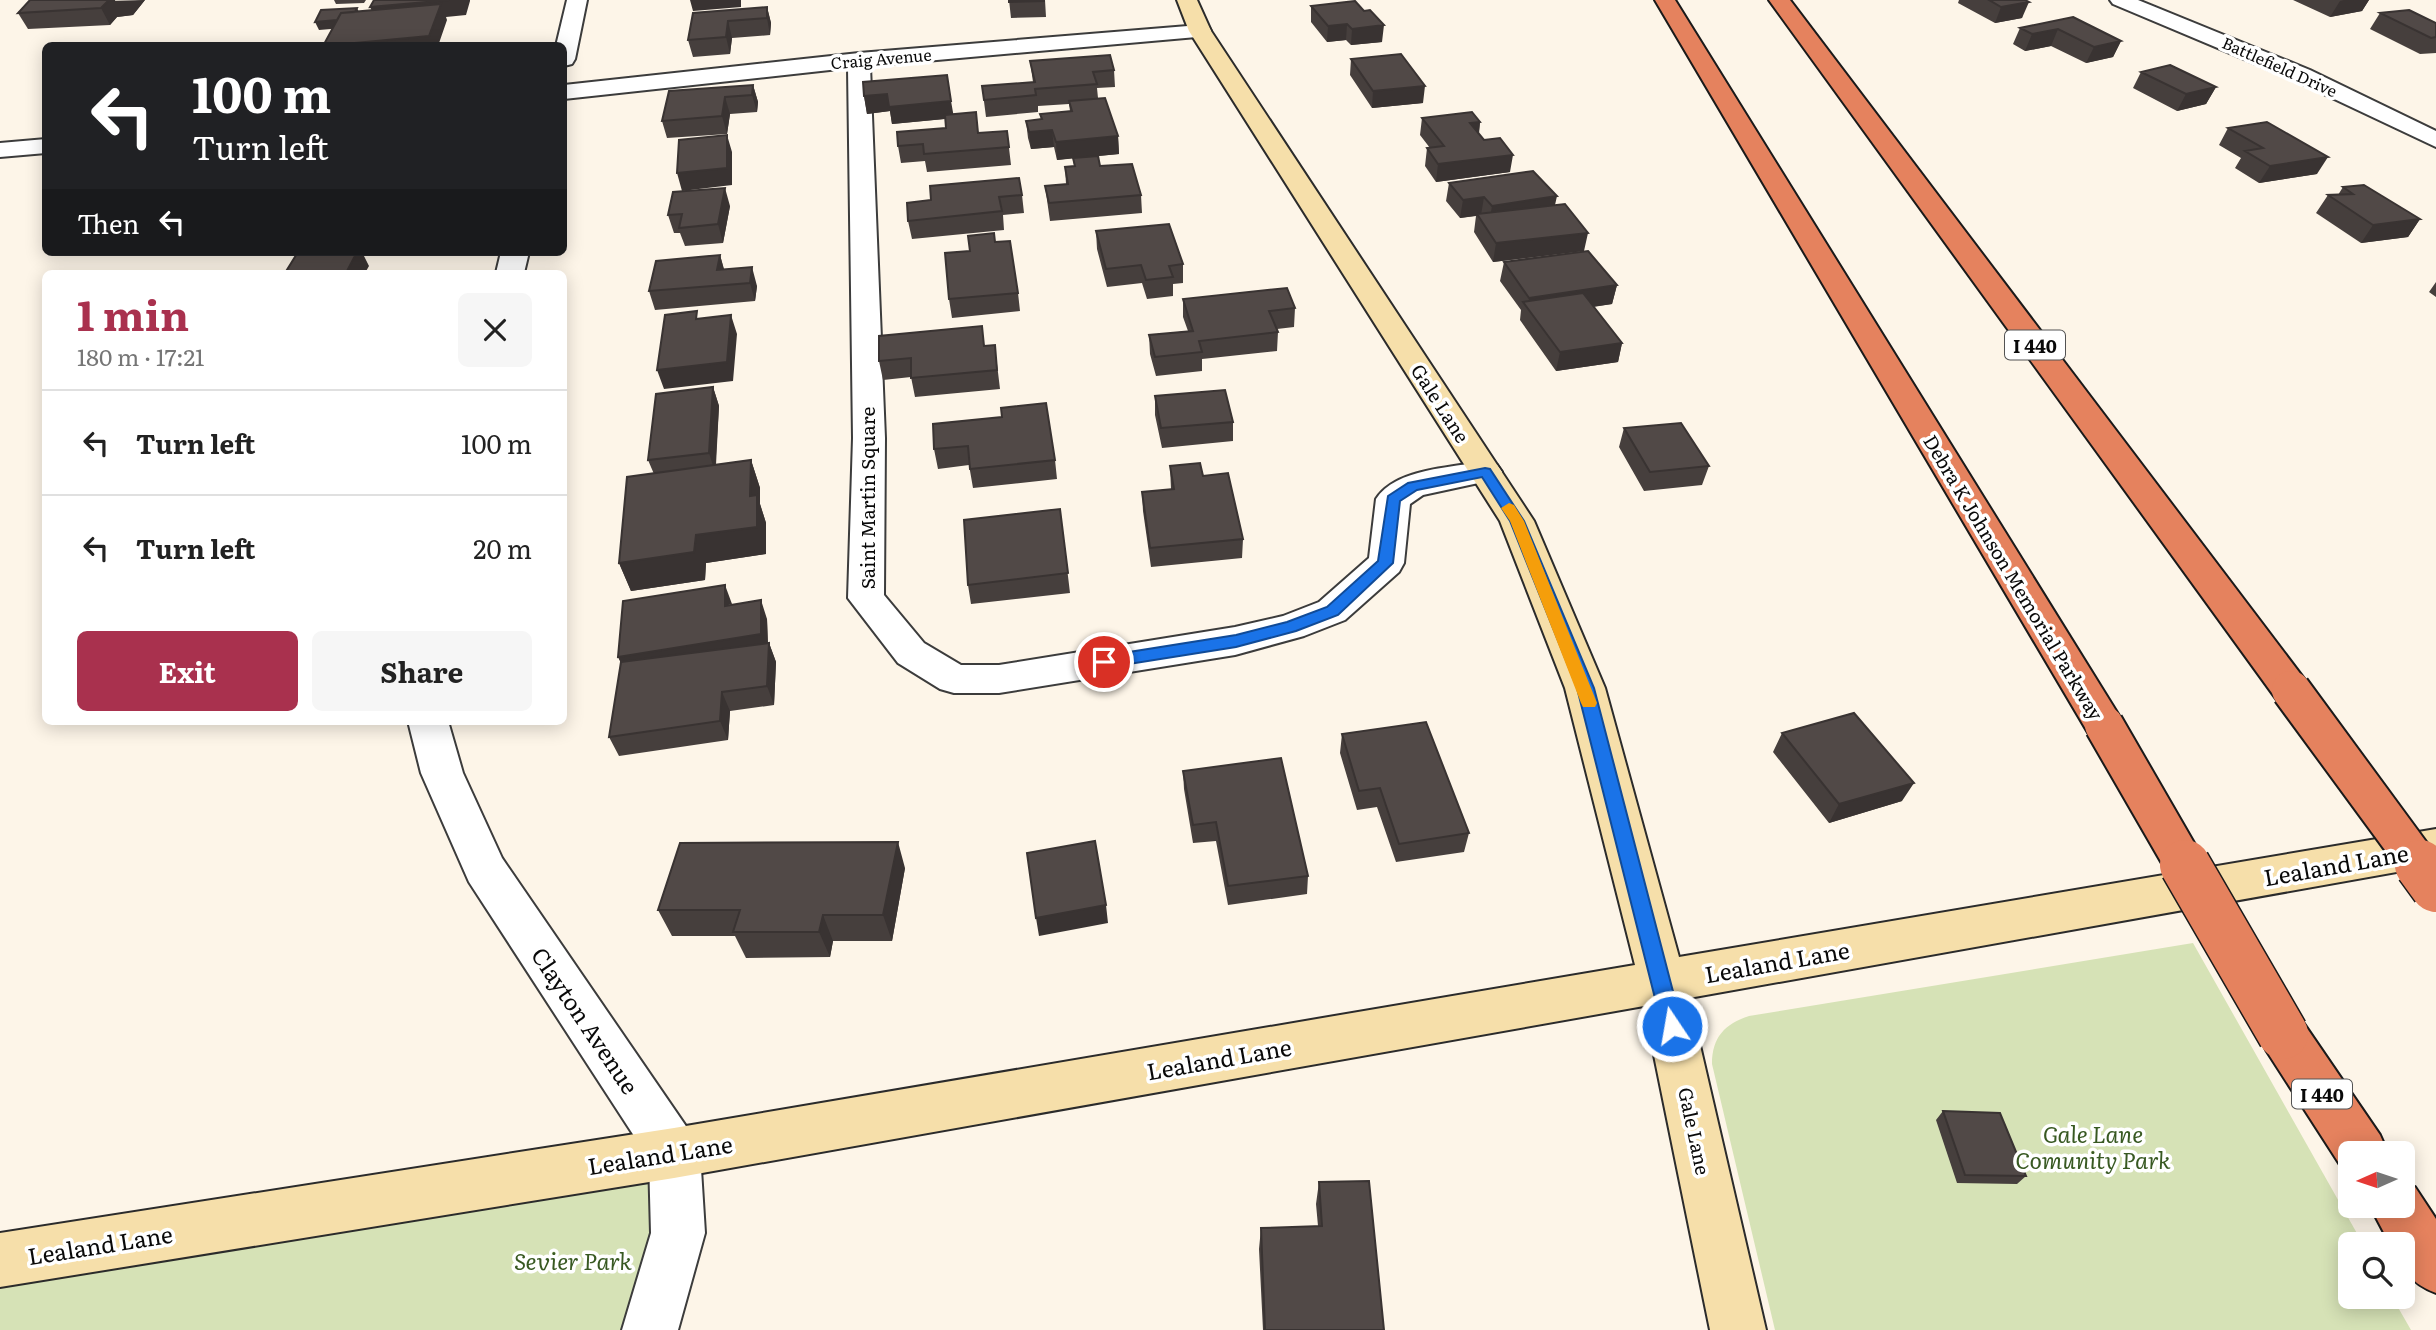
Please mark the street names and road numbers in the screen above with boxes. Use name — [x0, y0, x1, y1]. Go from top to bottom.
street label: Battlefield Drive — [2219, 30, 2341, 102]
street label: Craig Avenue — [830, 42, 932, 74]
road number: I 440 — [2005, 330, 2065, 360]
street label: Gale Lane — [1405, 358, 1477, 448]
street label: Saint Martin Square — [853, 407, 881, 589]
street label: Debra K Johnson Memorial Parkway — [1917, 429, 2111, 725]
street label: Lealand Lane — [2261, 835, 2411, 893]
street label: Lealand Lane — [1702, 932, 1852, 990]
street label: Clayton Avenue — [524, 940, 648, 1100]
street label: Lealand Lane — [1144, 1029, 1294, 1087]
road number: I 440 — [2292, 1079, 2352, 1108]
street label: Gale Lane — [1672, 1085, 1718, 1177]
street label: Lealand Lane — [585, 1126, 735, 1182]
street label: Lealand Lane — [25, 1216, 175, 1272]

